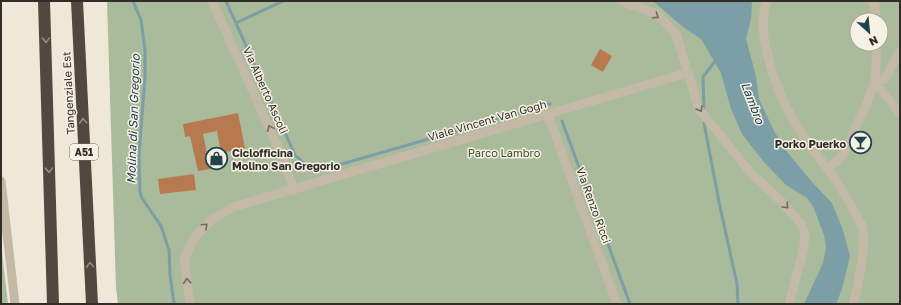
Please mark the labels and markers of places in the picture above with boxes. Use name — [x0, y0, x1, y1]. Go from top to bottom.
bar icon: Porko Puerko — [848, 130, 874, 156]
place label: Porko Puerko — [775, 137, 846, 150]
shop icon: Ciclofficina Molino San Gregorio — [203, 145, 229, 171]
place label: Ciclofficina Molino San Gregorio — [232, 146, 341, 172]

